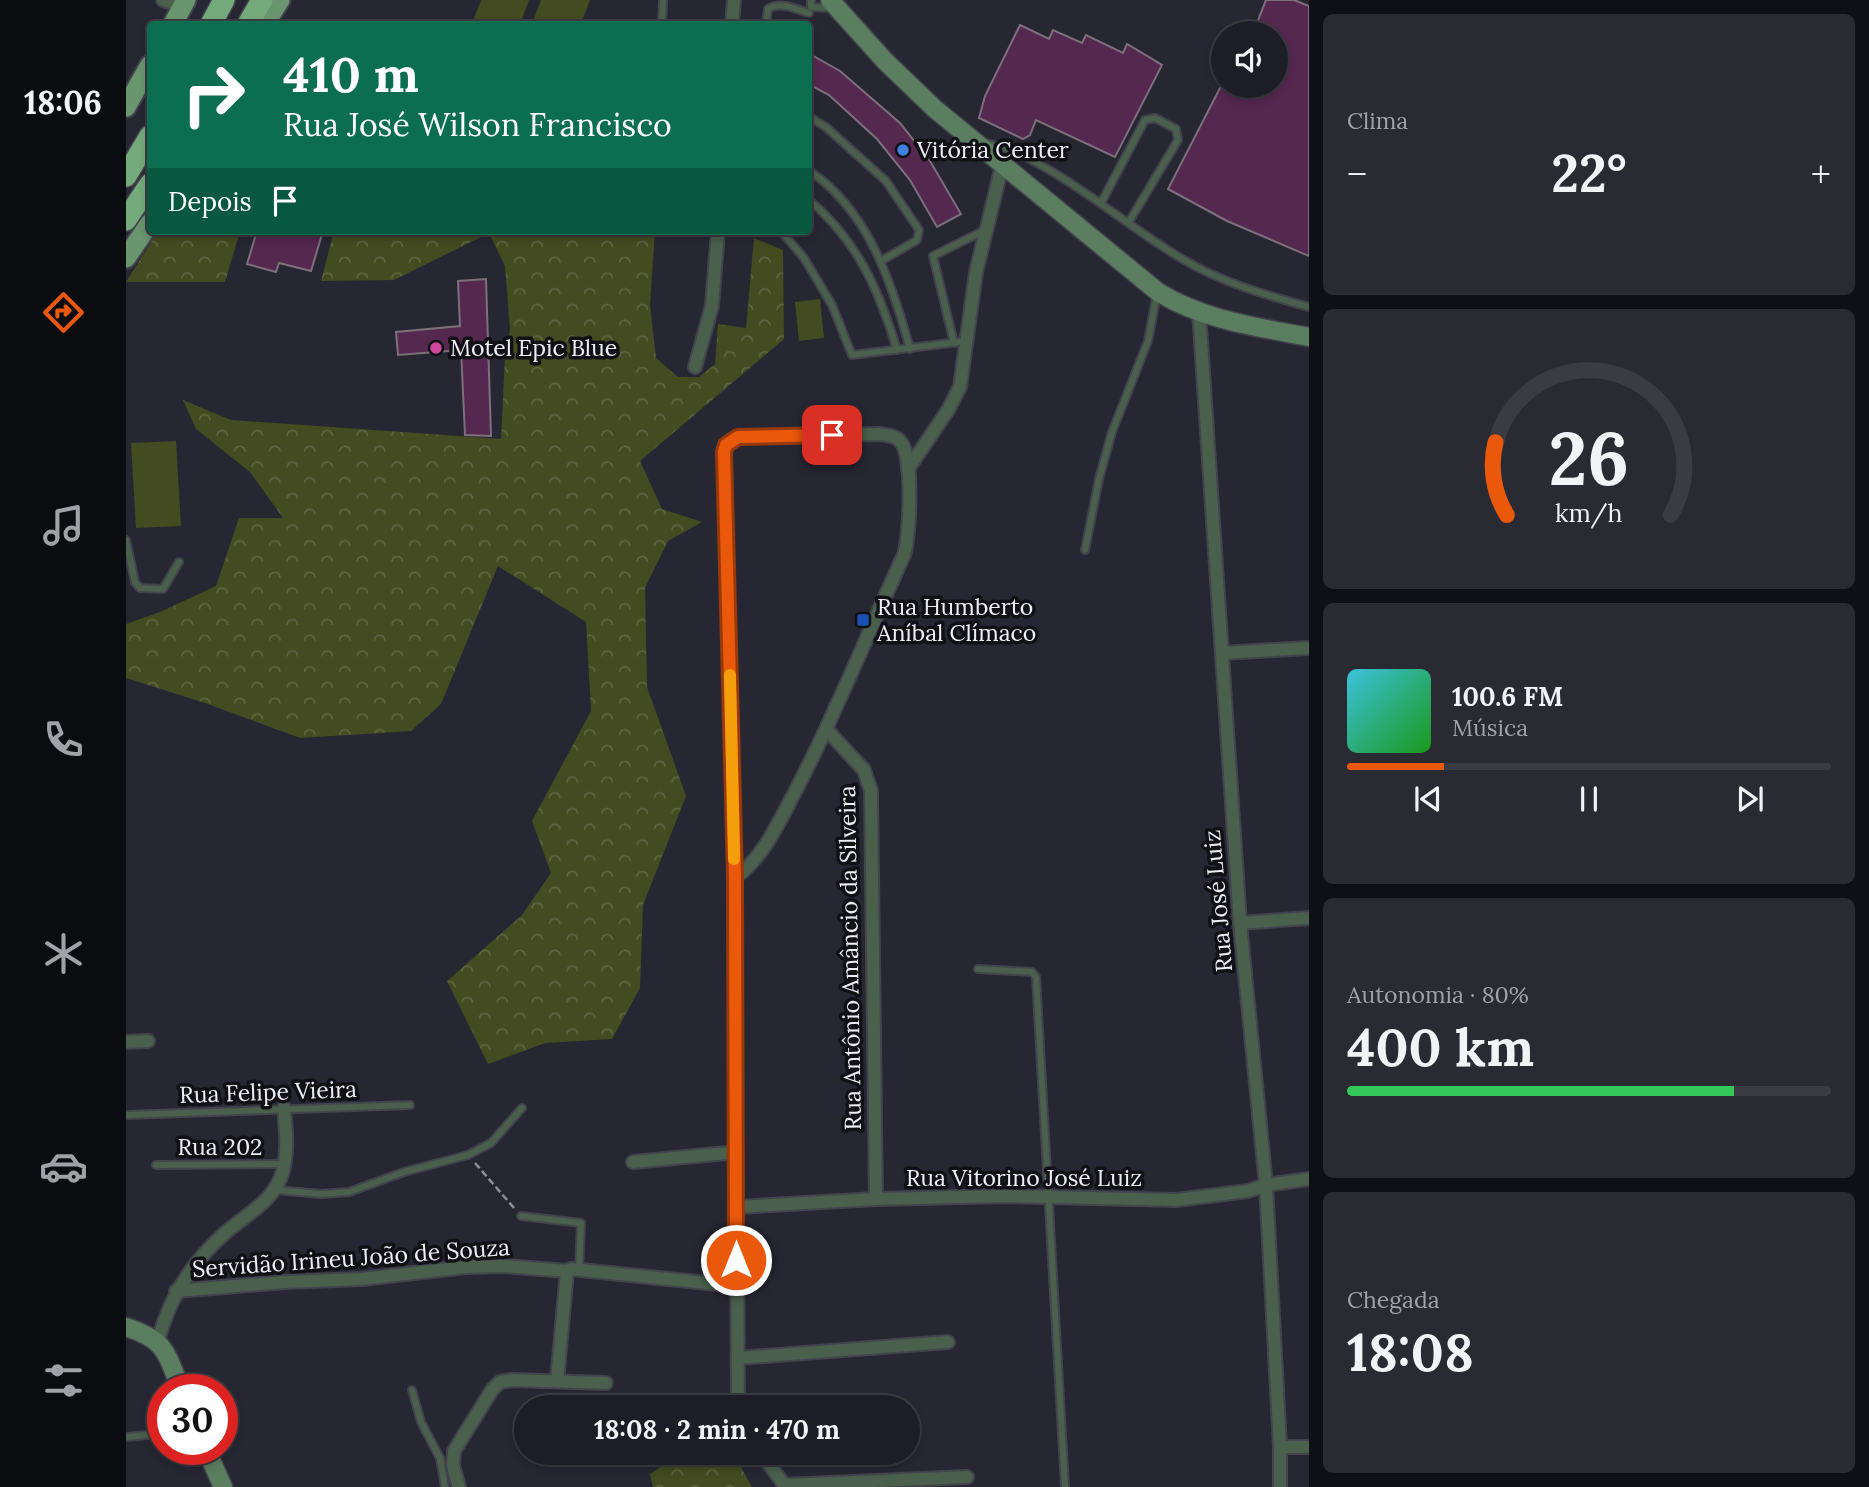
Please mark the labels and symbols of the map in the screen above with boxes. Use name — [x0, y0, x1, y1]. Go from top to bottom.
place label: Vitória Center — [916, 135, 1069, 164]
marker: Vitória Center — [895, 142, 911, 158]
place label: Motel Epic Blue — [450, 333, 617, 362]
marker: Motel Epic Blue — [428, 340, 444, 356]
pin — [802, 405, 862, 465]
place label: Rua Humberto Aníbal Clímaco — [876, 592, 1036, 647]
marker: Rua Humberto Aníbal Clímaco — [855, 612, 871, 628]
street label: Rua Antônio Amâncio da Silveira — [832, 785, 867, 1131]
street label: Rua José Luiz — [1197, 829, 1238, 973]
street label: Rua Felipe Vieira — [179, 1074, 357, 1109]
street label: Rua 202 — [178, 1132, 262, 1161]
street label: Rua Vitorino José Luiz — [906, 1163, 1142, 1192]
position arrow — [699, 1223, 773, 1297]
street label: Servidão Irineu João de Souza — [191, 1232, 511, 1283]
speed limit sign: 30 — [147, 1374, 238, 1465]

